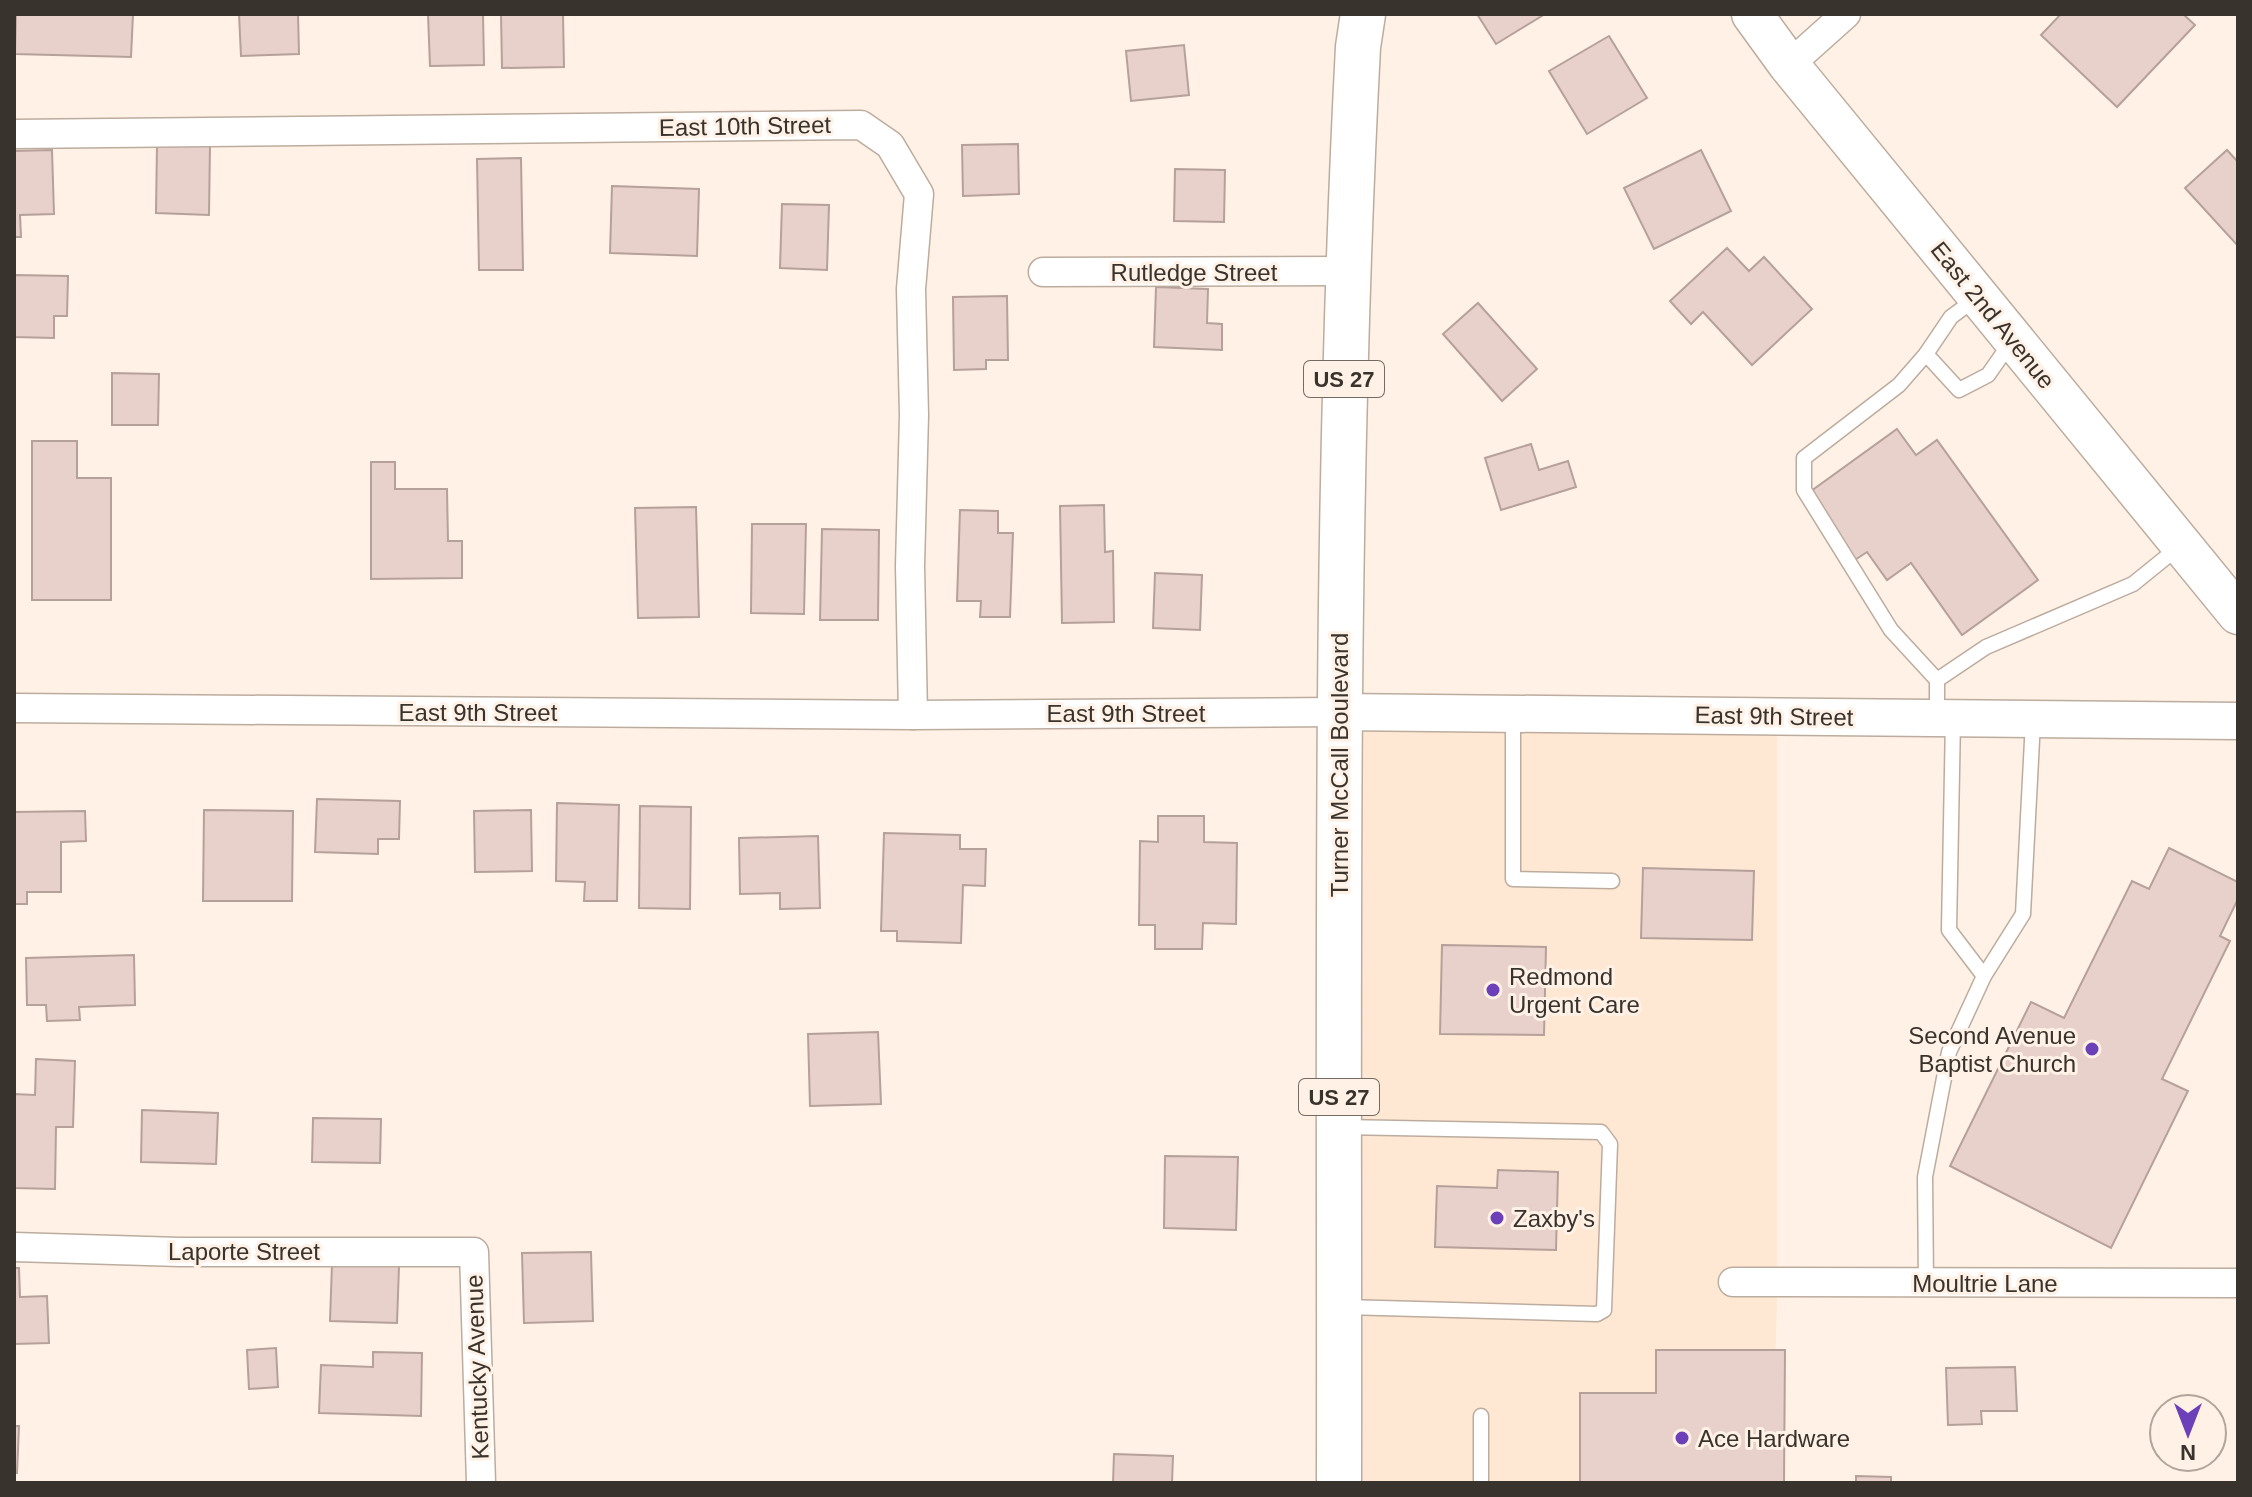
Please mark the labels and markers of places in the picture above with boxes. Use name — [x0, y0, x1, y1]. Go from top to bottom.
place label: Redmond Urgent Care — [1509, 963, 1640, 1018]
marker: Redmond Urgent Care — [1484, 981, 1502, 999]
place label: Second Avenue Baptist Church — [1908, 1022, 2076, 1077]
marker: Second Avenue Baptist Church — [2083, 1040, 2101, 1058]
place label: Zaxby's — [1513, 1205, 1595, 1232]
marker: Zaxby's — [1488, 1209, 1506, 1227]
place label: Ace Hardware — [1698, 1425, 1850, 1452]
marker: Ace Hardware — [1673, 1429, 1691, 1447]

